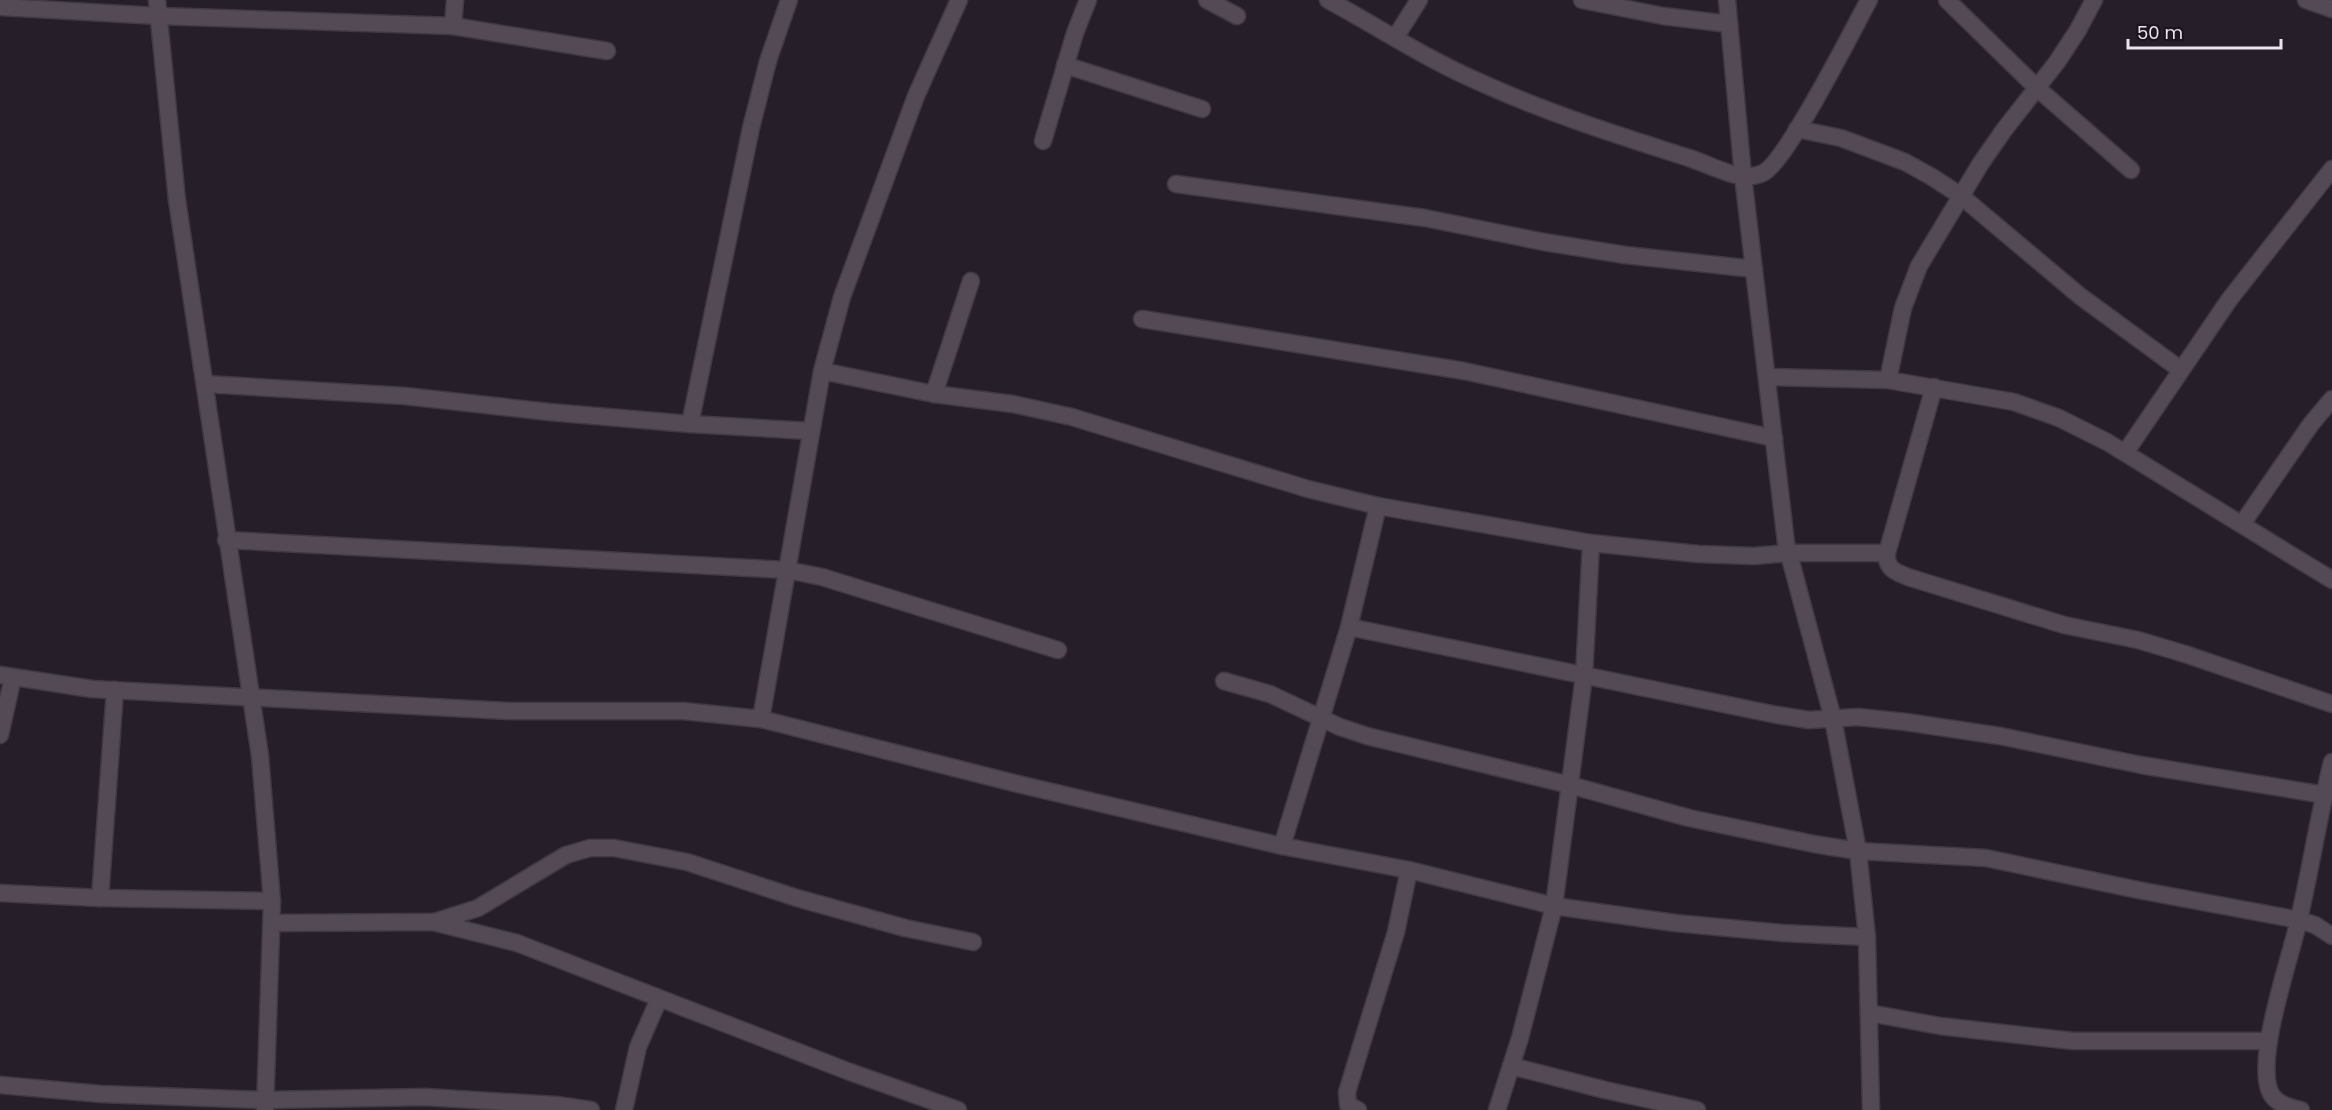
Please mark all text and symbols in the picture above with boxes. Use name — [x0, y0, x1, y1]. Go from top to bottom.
scale bar — [2128, 12, 2281, 50]
text: 50 m — [2137, 20, 2183, 45]

